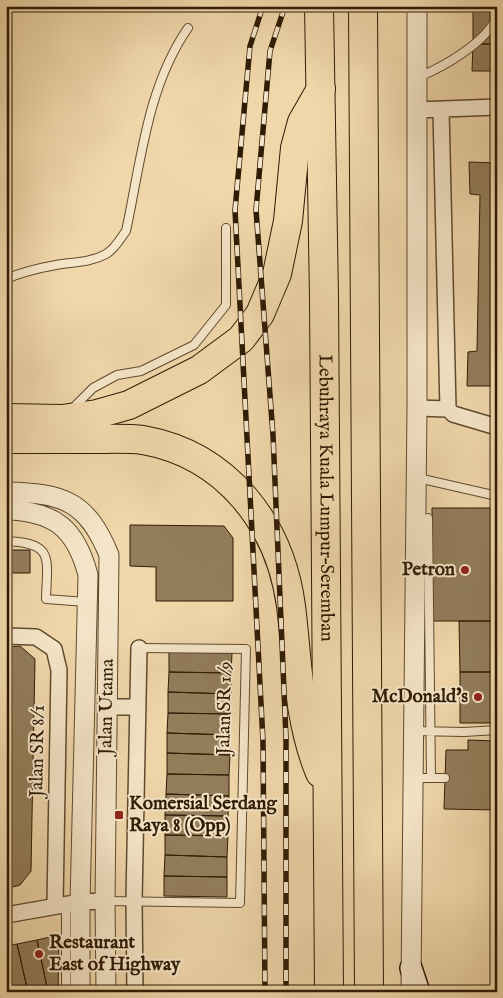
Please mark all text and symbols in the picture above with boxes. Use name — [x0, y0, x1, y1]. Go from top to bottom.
street label: Lebuhraya Kuala Lumpur–Seremban — [312, 354, 338, 642]
place label: Petron — [402, 558, 455, 582]
marker: Petron — [459, 564, 471, 576]
street label: Jalan Utama — [94, 658, 120, 757]
street label: Jalan SR 1/9 — [212, 661, 238, 757]
place label: McDonald's — [371, 685, 468, 709]
marker: McDonald's — [472, 691, 484, 703]
street label: Jalan SR 8/1 — [25, 705, 51, 799]
place label: Komersial Serdang Raya 8 (Opp) — [129, 792, 277, 838]
marker: Komersial Serdang Raya 8 (Opp) — [113, 809, 125, 821]
place label: Restaurant East of Highway — [49, 931, 181, 977]
marker: Restaurant East of Highway — [33, 948, 45, 960]

